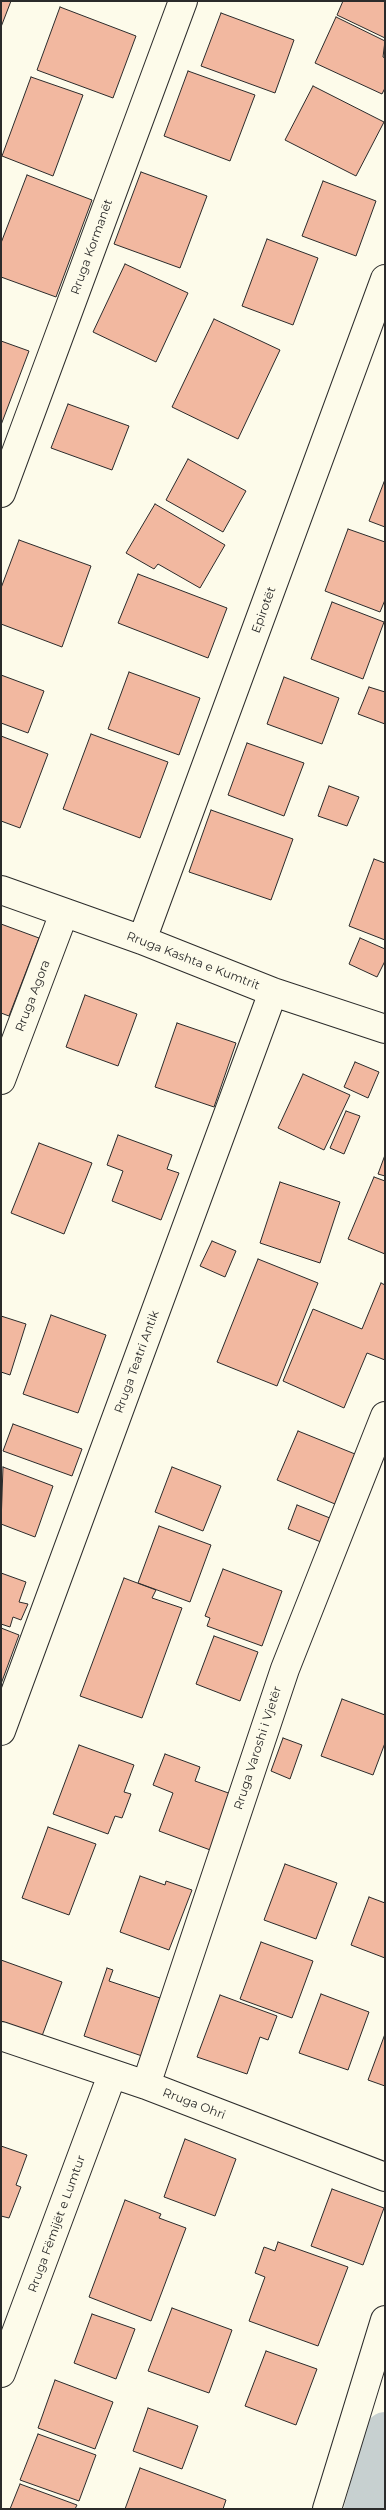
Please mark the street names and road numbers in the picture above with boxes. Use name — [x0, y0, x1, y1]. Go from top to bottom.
street label: Rruga Kormanët — [68, 197, 116, 297]
street label: Epirotët — [249, 585, 279, 635]
street label: Rruga Kashta e Kumtrit — [124, 929, 262, 993]
street label: Rruga Agora — [13, 958, 53, 1034]
street label: Rruga Teatri Antik — [112, 1309, 162, 1415]
street label: Rruga Varoshi i Vjetër — [231, 1684, 285, 1812]
street label: Rruga Ohri — [161, 2085, 227, 2123]
street label: Rruga Fëmijët e Lumtur — [25, 2153, 89, 2295]

